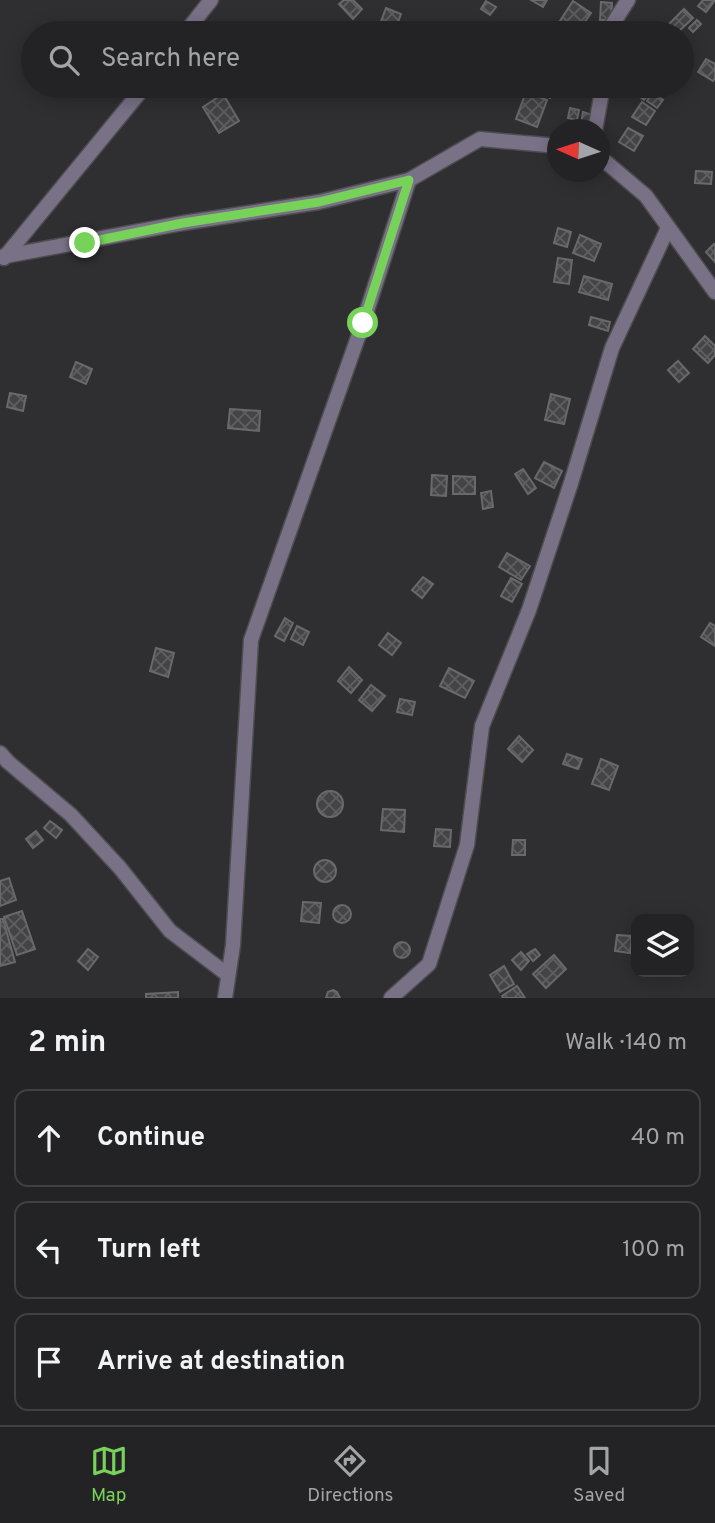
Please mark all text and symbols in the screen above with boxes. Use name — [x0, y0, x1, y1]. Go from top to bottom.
search box — [21, 21, 694, 98]
icon: search — [45, 41, 83, 79]
text: Search here — [101, 43, 240, 76]
north arrow — [547, 119, 610, 182]
route end — [69, 227, 100, 258]
route start — [347, 307, 378, 338]
map controls — [631, 914, 694, 977]
button: layers — [631, 914, 694, 977]
text: 2 min — [28, 1025, 106, 1062]
text: Walk · 140 m — [565, 1029, 687, 1058]
icon: ahead — [30, 1119, 68, 1157]
text: Continue — [97, 1122, 205, 1155]
text: 40 m — [631, 1124, 685, 1153]
icon: left — [30, 1231, 68, 1269]
text: Turn left — [97, 1234, 201, 1267]
text: 100 m — [622, 1236, 685, 1265]
icon: arrive — [30, 1343, 68, 1381]
text: Arrive at destination — [97, 1346, 345, 1379]
tab: Map — [90, 1442, 128, 1508]
tab: Directions — [307, 1442, 394, 1508]
tab: Saved — [573, 1442, 625, 1508]

